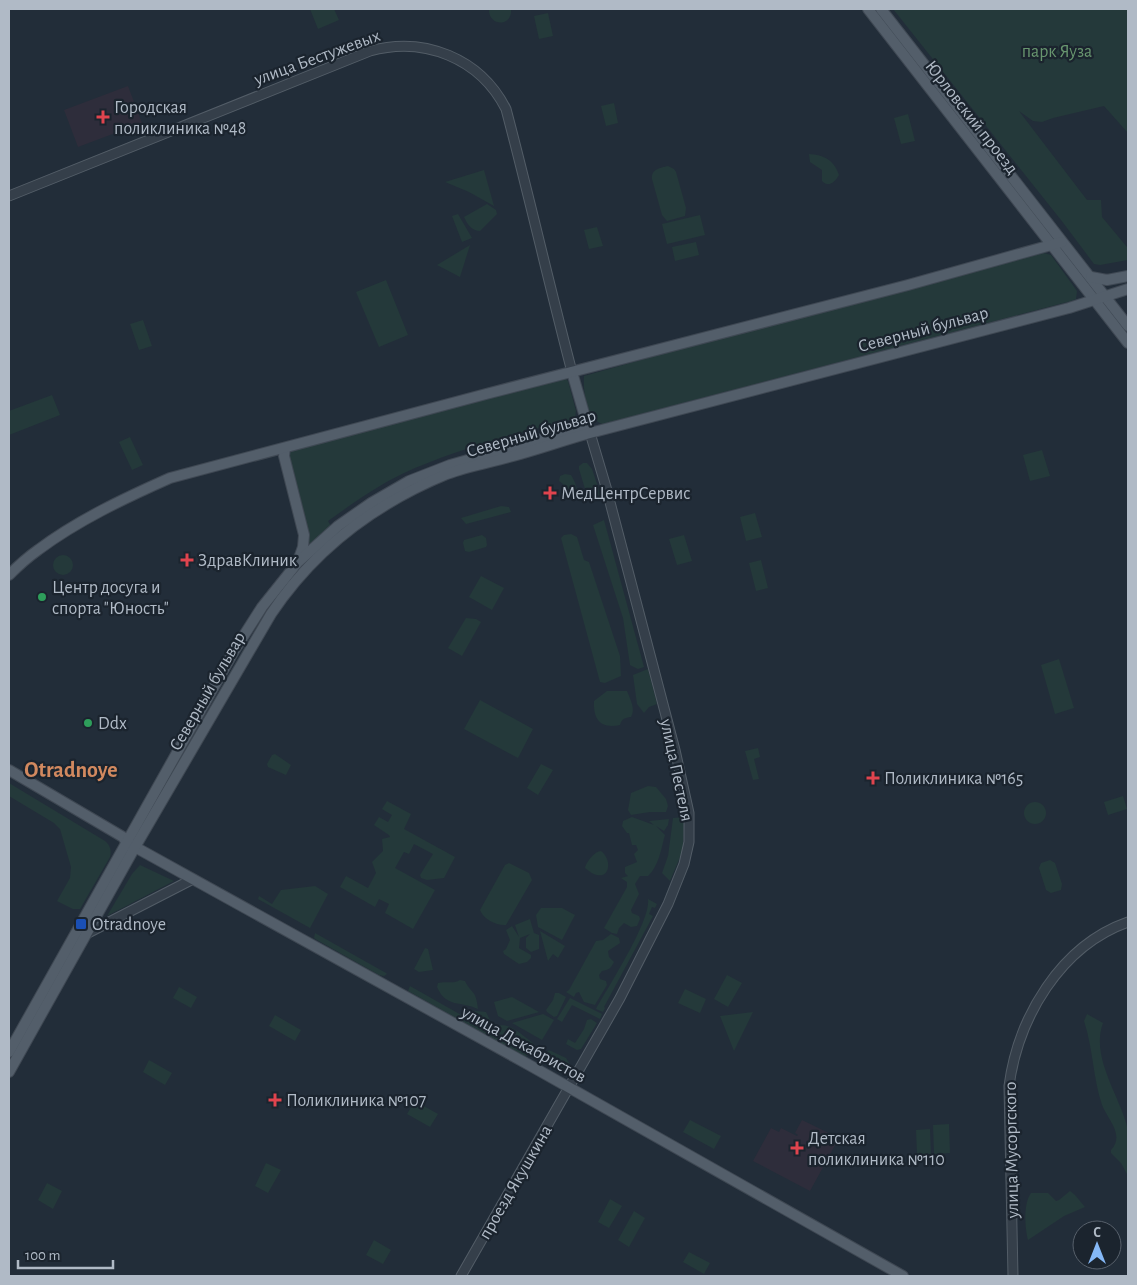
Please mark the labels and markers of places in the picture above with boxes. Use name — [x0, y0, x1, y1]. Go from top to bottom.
place label: Городская поликлиника №48 — [114, 99, 246, 138]
marker: Городская поликлиника №48 — [96, 110, 110, 124]
place label: МедЦентрСервис — [561, 485, 691, 503]
marker: МедЦентрСервис — [543, 486, 557, 500]
place label: ЗдравКлиник — [198, 552, 298, 570]
marker: ЗдравКлиник — [180, 553, 194, 567]
place label: Центр досуга и спорта "Юность" — [52, 579, 169, 618]
marker: Центр досуга и спорта "Юность" — [36, 591, 48, 603]
place label: Ddx — [98, 715, 127, 733]
marker: Ddx — [82, 717, 94, 729]
place label: Поликлиника №165 — [884, 770, 1023, 788]
marker: Поликлиника №165 — [866, 771, 880, 785]
place label: Otradnoye — [92, 916, 166, 934]
marker: Otradnoye — [74, 917, 88, 931]
place label: Поликлиника №107 — [286, 1092, 426, 1110]
marker: Поликлиника №107 — [268, 1093, 282, 1107]
place label: Детская поликлиника №110 — [808, 1130, 945, 1169]
marker: Детская поликлиника №110 — [790, 1141, 804, 1155]

